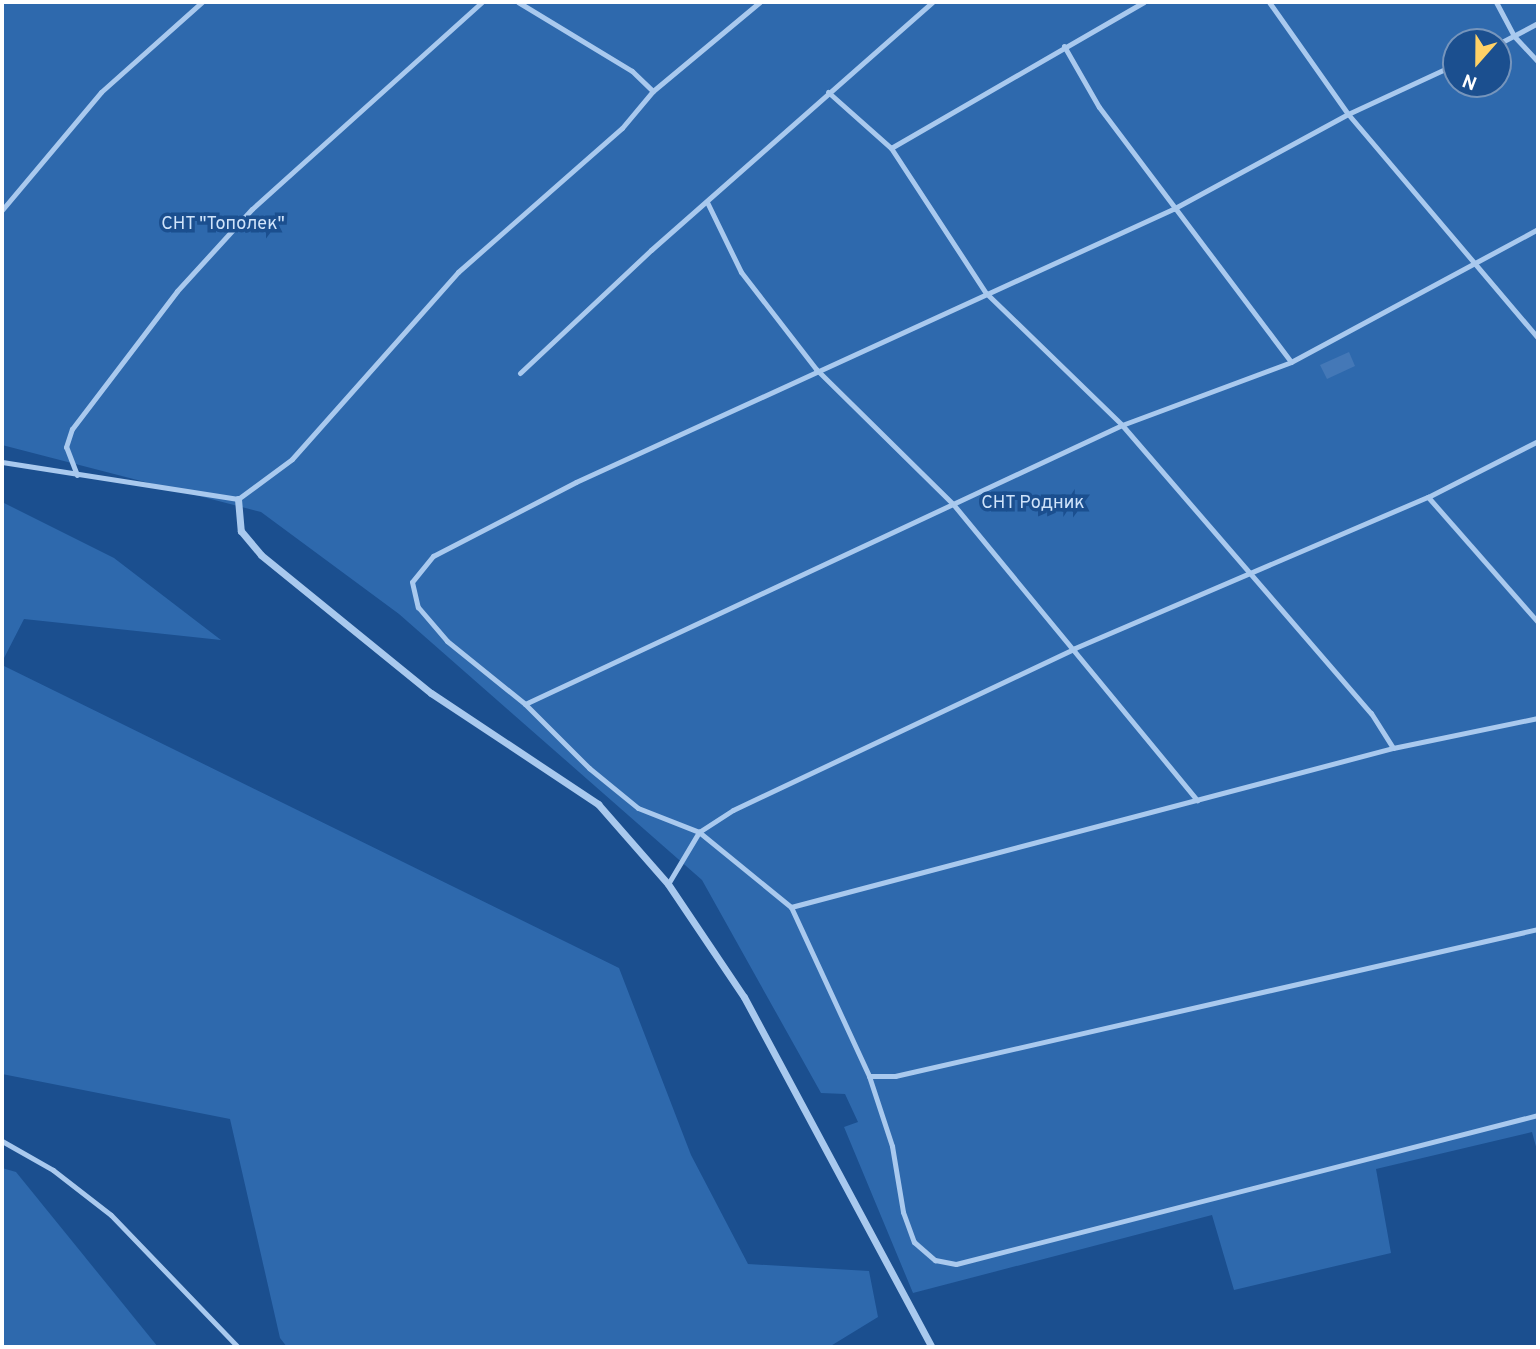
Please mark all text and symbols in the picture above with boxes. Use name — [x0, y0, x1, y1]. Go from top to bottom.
north arrow — [1442, 28, 1512, 98]
text: N — [1460, 67, 1481, 94]
park label: СНТ "Тополек" — [161, 214, 285, 236]
park label: СНТ Родник — [981, 493, 1085, 515]

